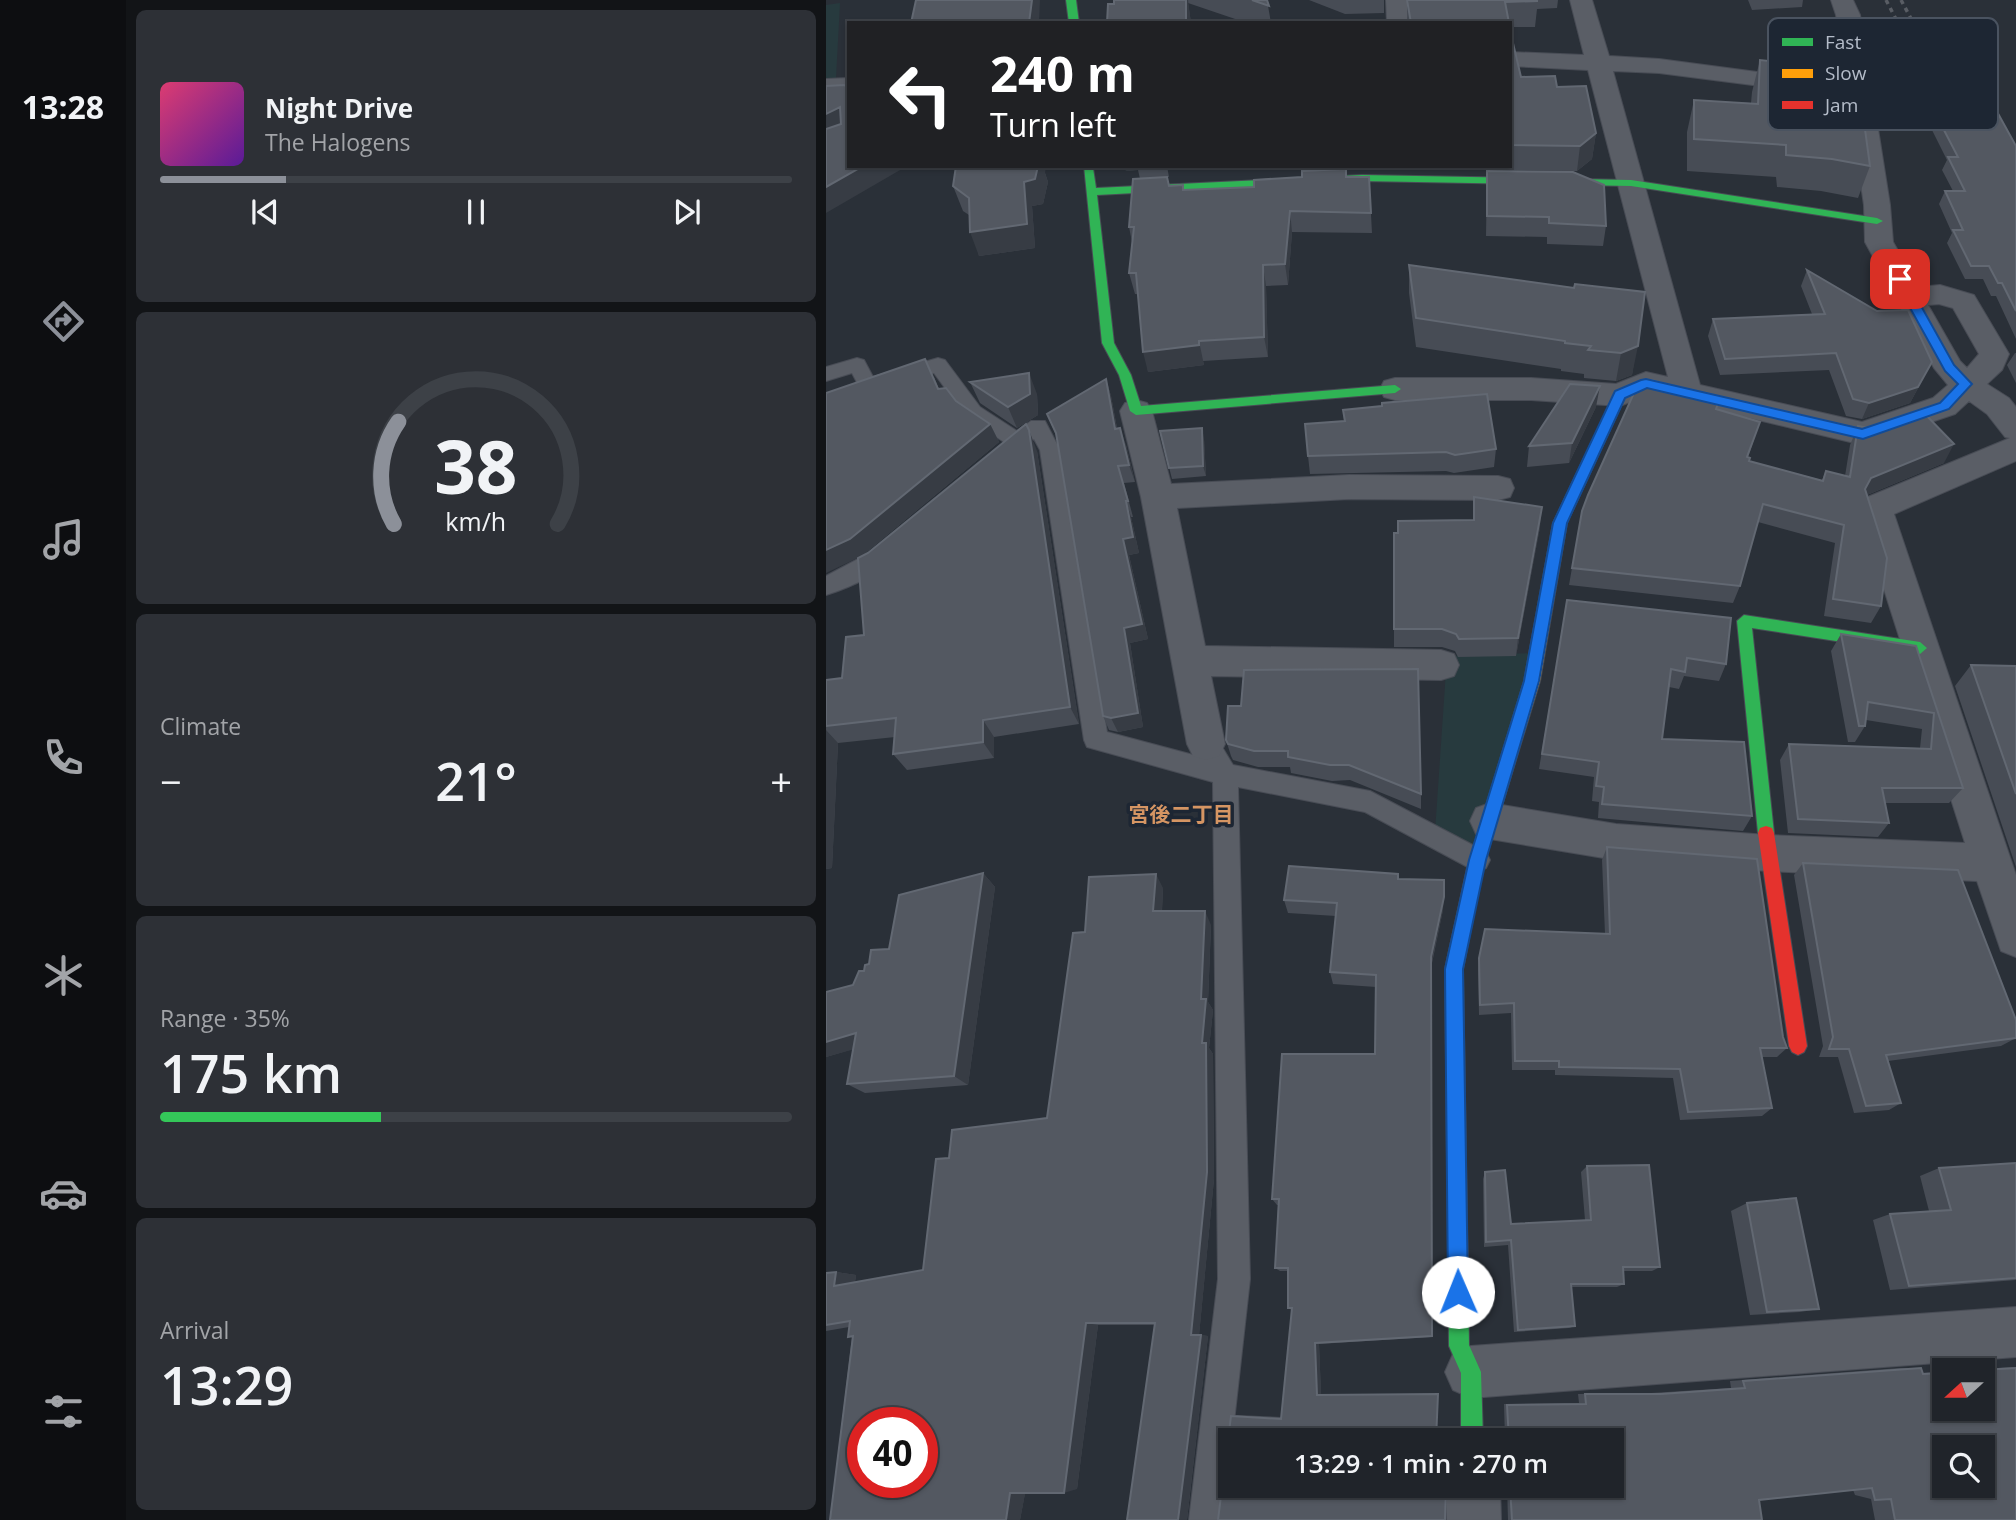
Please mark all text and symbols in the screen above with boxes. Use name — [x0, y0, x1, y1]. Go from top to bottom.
legend — [1768, 18, 1998, 130]
text: Fast — [1825, 29, 1861, 55]
text: 240 m — [990, 40, 1135, 106]
icon: left — [875, 49, 966, 140]
text: Slow — [1825, 60, 1867, 86]
text: 13:28 — [22, 85, 104, 128]
text: Night Drive — [265, 90, 413, 126]
text: Jam — [1823, 92, 1858, 118]
text: Turn left — [990, 103, 1116, 146]
text: The Halogens — [265, 126, 411, 158]
icon: previous — [246, 193, 284, 231]
icon: pause — [457, 193, 495, 231]
icon: next — [668, 193, 706, 231]
pin — [1870, 249, 1930, 309]
icon: arrive — [1881, 260, 1919, 298]
icon: directions — [39, 297, 88, 346]
text: 38 — [434, 416, 518, 515]
text: km/h — [446, 504, 506, 538]
icon: music — [39, 515, 88, 564]
text: Climate — [160, 710, 241, 742]
icon: phone — [39, 733, 88, 782]
text: 21° — [435, 745, 517, 816]
text: − — [160, 755, 182, 807]
text: + — [770, 755, 792, 807]
district label: 宮後二丁目 — [1129, 800, 1234, 828]
icon: climate — [39, 951, 88, 1000]
text: Range · 35% — [160, 1002, 290, 1034]
text: 175 km — [160, 1037, 342, 1108]
icon: car — [39, 1169, 88, 1218]
position arrow — [1421, 1255, 1495, 1329]
text: Arrival — [160, 1314, 229, 1346]
text: 13:29 — [160, 1349, 293, 1420]
north arrow — [1932, 1358, 1995, 1421]
map controls — [1932, 1358, 1995, 1498]
icon: filters — [39, 1387, 88, 1436]
speed limit sign: 40 — [847, 1407, 938, 1498]
button: search — [1932, 1435, 1995, 1498]
text: 13:29 · 1 min · 270 m — [1294, 1445, 1548, 1481]

